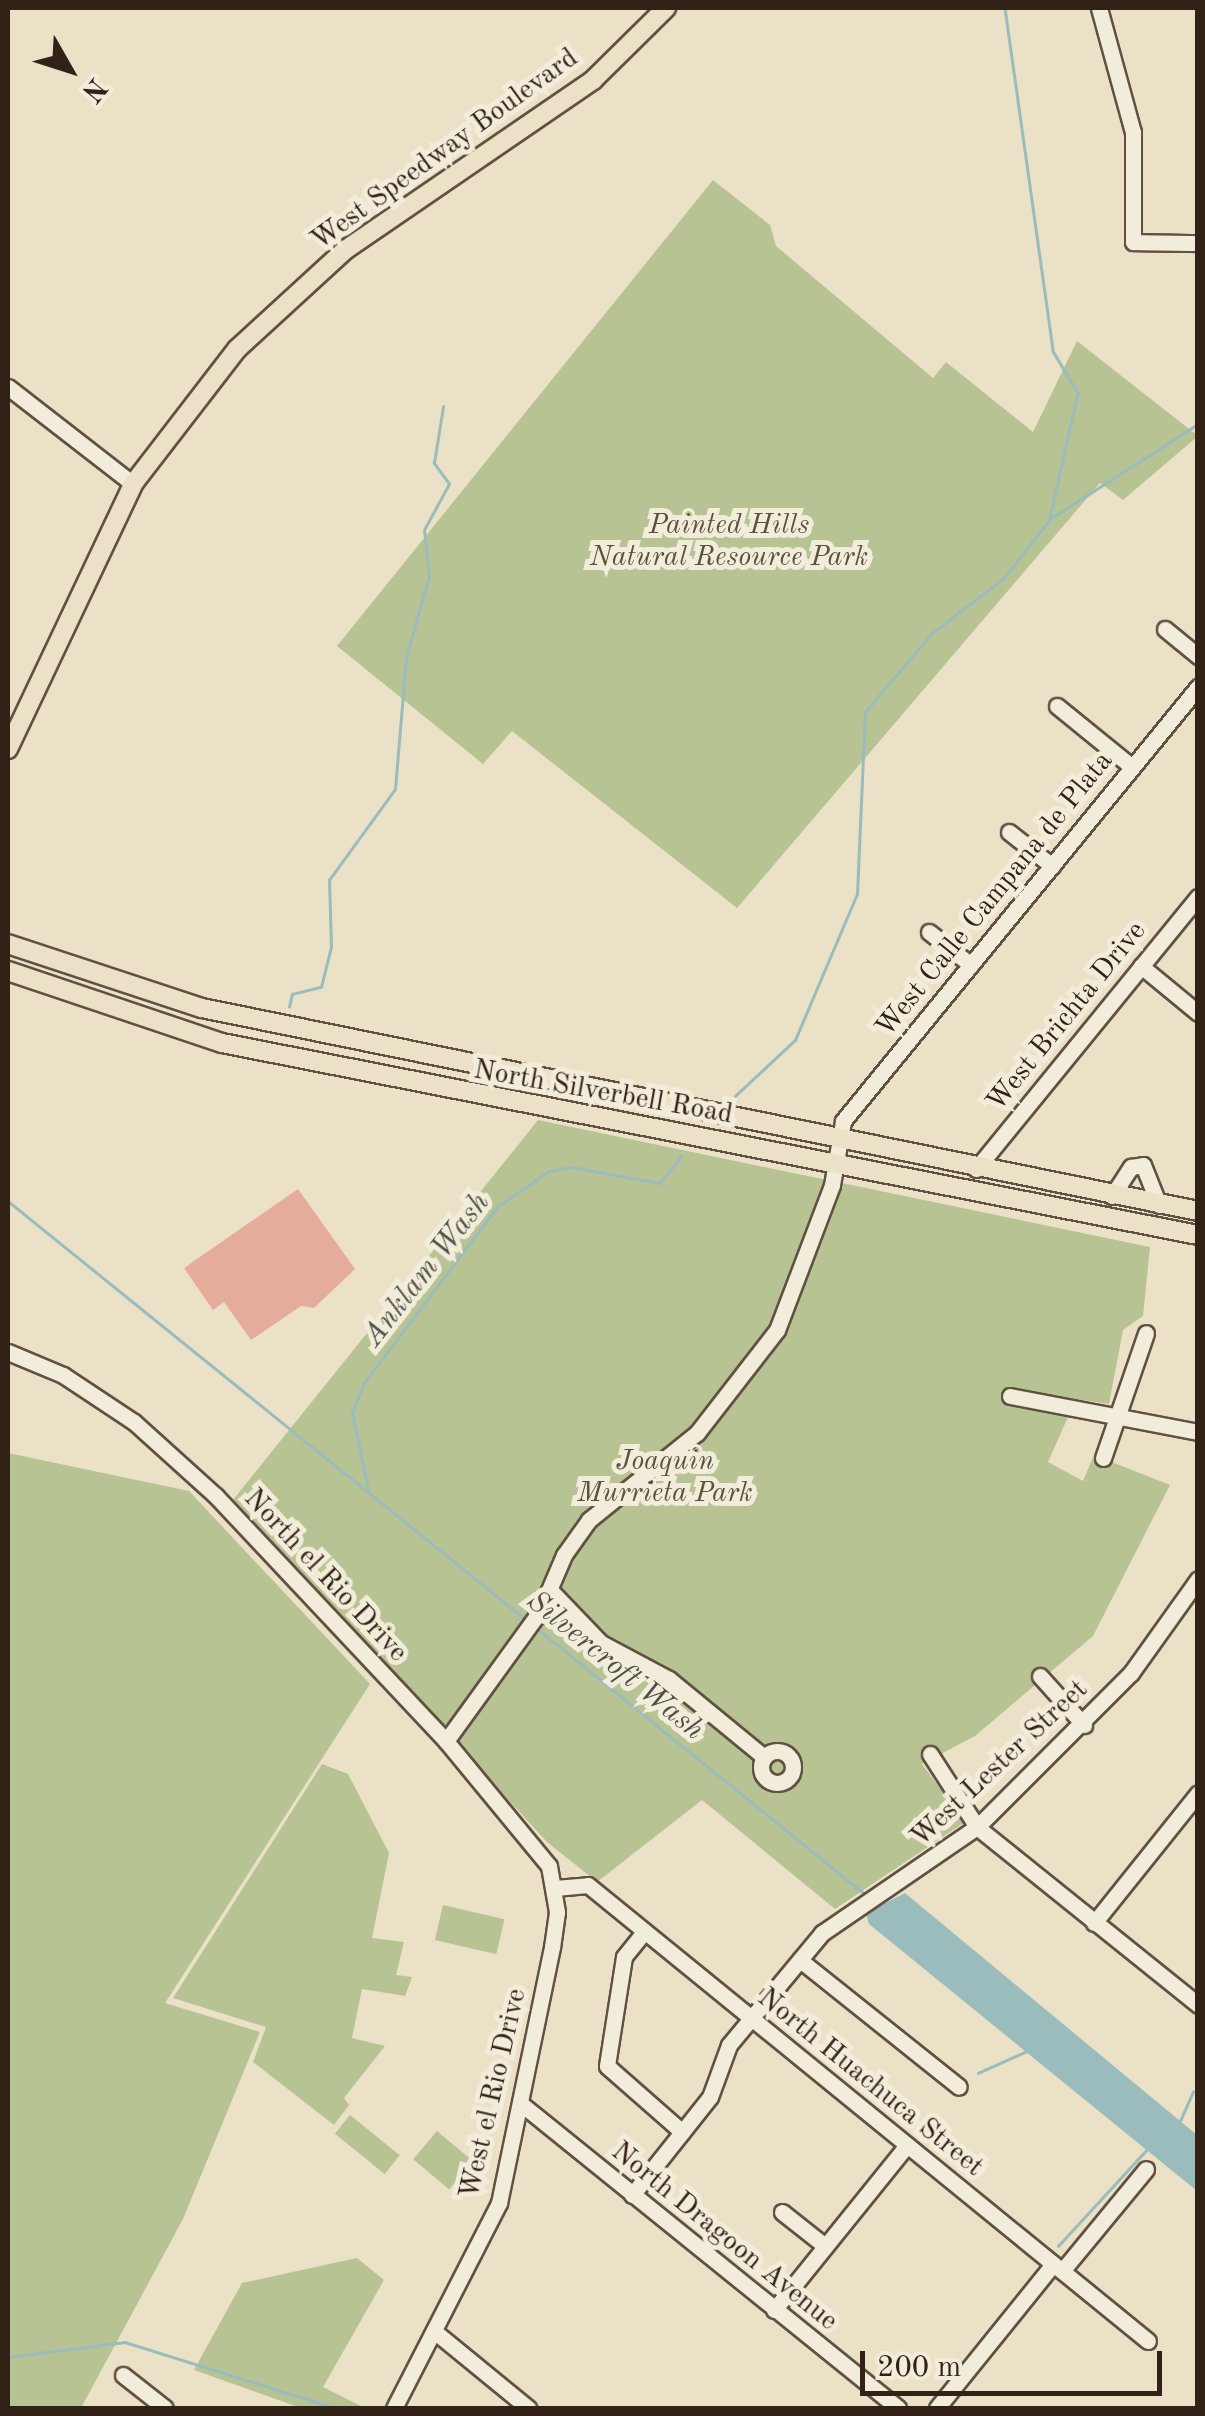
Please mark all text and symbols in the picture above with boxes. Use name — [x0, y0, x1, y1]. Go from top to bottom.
north arrow — [20, 20, 120, 120]
street label: West Speedway Boulevard — [305, 42, 585, 258]
text: N — [76, 72, 111, 106]
park label: Painted Hills Natural Resource Park — [590, 509, 868, 575]
street label: West Calle Campana de Plata — [869, 745, 1121, 1045]
street label: West Brichta Drive — [980, 915, 1154, 1119]
street label: North Silverbell Road — [471, 1054, 735, 1132]
water label: Anklam Wash — [356, 1186, 498, 1354]
park label: Joaquin Murrieta Park — [577, 1445, 753, 1511]
street label: North el Rio Drive — [236, 1482, 414, 1670]
water label: Silvercroft Wash — [519, 1583, 711, 1749]
street label: West Lester Street — [904, 1673, 1096, 1855]
street label: North Huachuca Street — [750, 1981, 990, 2185]
street label: West el Rio Drive — [453, 1986, 535, 2202]
street label: North Dragoon Avenue — [604, 2135, 844, 2339]
scale bar — [865, 2331, 1168, 2393]
text: 200 m — [877, 2353, 961, 2383]

